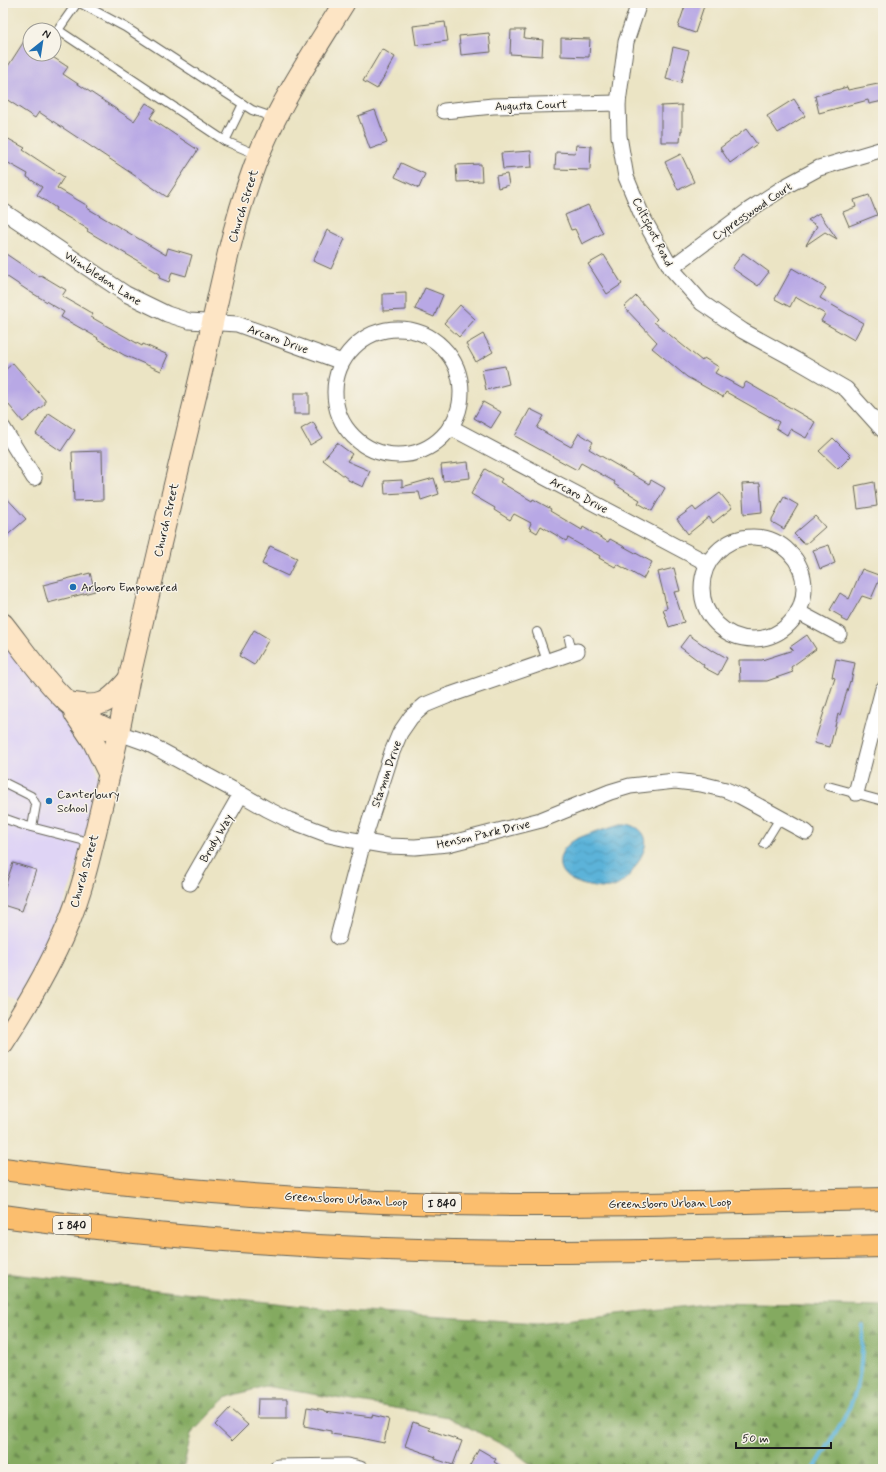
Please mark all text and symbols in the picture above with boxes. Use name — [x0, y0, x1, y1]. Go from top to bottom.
north arrow — [22, 22, 62, 62]
text: N — [40, 26, 53, 42]
street label: Augusta Court — [495, 97, 568, 115]
street label: Church Street — [225, 168, 263, 245]
street label: Cypresswood Court — [709, 179, 796, 245]
street label: Coltsfoot Road — [627, 195, 676, 270]
street label: Wimbledon Lane — [61, 248, 144, 310]
street label: Arcaro Drive — [245, 322, 310, 358]
street label: Arcaro Drive — [547, 474, 610, 518]
street label: Church Street — [151, 482, 183, 559]
place label: Arboro Empowered — [81, 580, 177, 596]
marker: Arboro Empowered — [68, 582, 78, 592]
street label: Stamm Drive — [368, 739, 406, 810]
place label: Canterbury School — [57, 787, 120, 817]
marker: Canterbury School — [44, 796, 54, 806]
street label: Brody Way — [197, 811, 237, 866]
street label: Henson Park Drive — [435, 816, 532, 854]
street label: Church Street — [67, 833, 103, 910]
street label: Greensboro Urban Loop — [284, 1189, 408, 1211]
road number: I 840 — [423, 1194, 461, 1212]
street label: Greensboro Urban Loop — [608, 1195, 732, 1213]
road number: I 840 — [53, 1216, 91, 1234]
scale bar — [736, 1424, 831, 1450]
text: 50 m — [742, 1431, 769, 1447]

